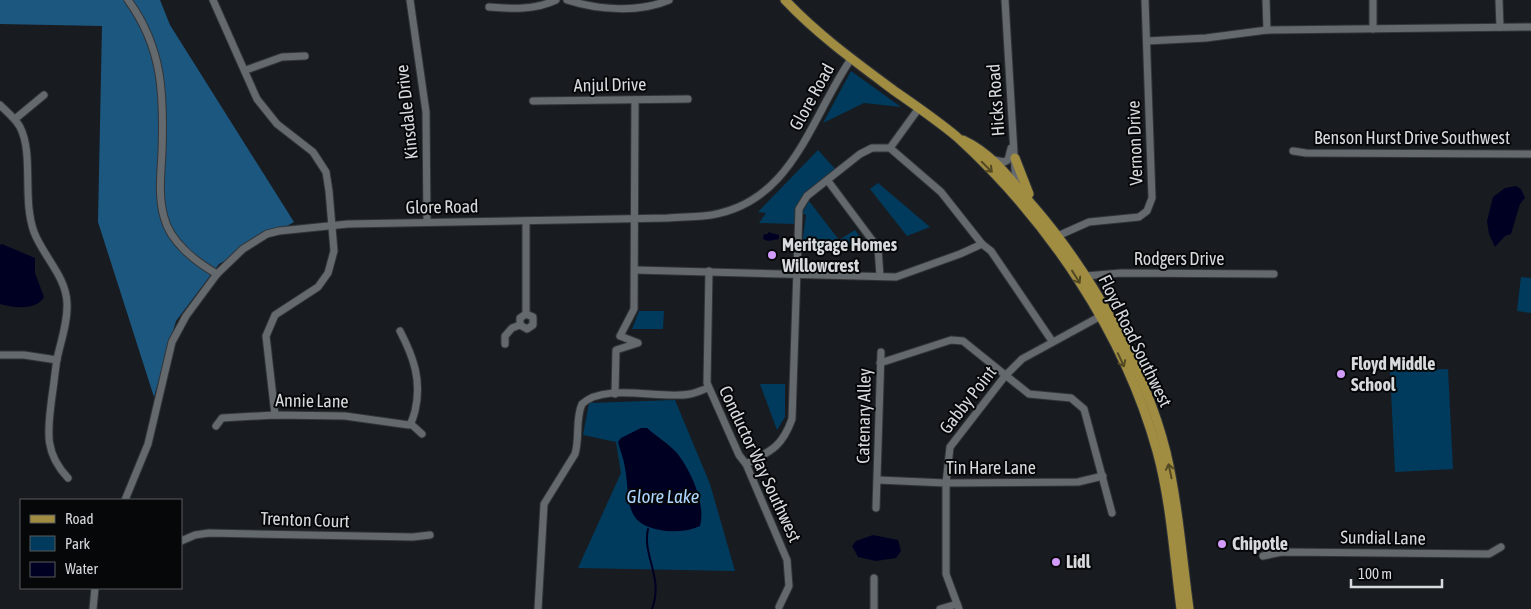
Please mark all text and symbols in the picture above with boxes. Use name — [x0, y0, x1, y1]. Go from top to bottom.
street label: Glore Road — [785, 60, 838, 134]
street label: Hicks Road — [983, 63, 1008, 137]
street label: Kinsdale Drive — [391, 64, 422, 160]
street label: Anjul Drive — [574, 73, 646, 96]
street label: Vernon Drive — [1123, 100, 1146, 186]
street label: Benson Hurst Drive Southwest — [1314, 127, 1510, 148]
one-way arrow — [981, 161, 993, 173]
street label: Glore Road — [405, 195, 479, 218]
place label: Meritgage Homes Willowcrest — [781, 234, 898, 276]
street label: Rodgers Drive — [1134, 248, 1224, 269]
marker: Meritgage Homes Willowcrest — [766, 249, 778, 261]
one-way arrow — [1071, 270, 1081, 284]
street label: Floyd Road Southwest — [1094, 271, 1176, 410]
one-way arrow — [1117, 352, 1127, 367]
place label: Floyd Middle School — [1351, 353, 1435, 395]
street label: Gabby Point — [935, 362, 1000, 438]
street label: Catenary Alley — [852, 368, 875, 464]
marker: Floyd Middle School — [1335, 368, 1347, 380]
street label: Conductor Way Southwest — [715, 382, 806, 545]
street label: Annie Lane — [275, 389, 349, 412]
street label: Tin Hare Lane — [946, 457, 1036, 478]
one-way arrow — [1165, 463, 1174, 479]
water label: Glore Lake — [627, 485, 699, 507]
legend — [20, 499, 182, 589]
street label: Trenton Court — [260, 507, 350, 532]
text: Road — [65, 510, 94, 527]
street label: Sundial Lane — [1340, 526, 1426, 549]
place label: Chipotle — [1232, 533, 1288, 554]
text: Park — [65, 535, 90, 552]
marker: Chipotle — [1216, 538, 1228, 550]
place label: Lidl — [1066, 551, 1091, 572]
marker: Lidl — [1050, 556, 1062, 568]
scale bar — [1351, 556, 1442, 588]
text: Water — [65, 560, 98, 577]
text: 100 m — [1358, 565, 1392, 582]

